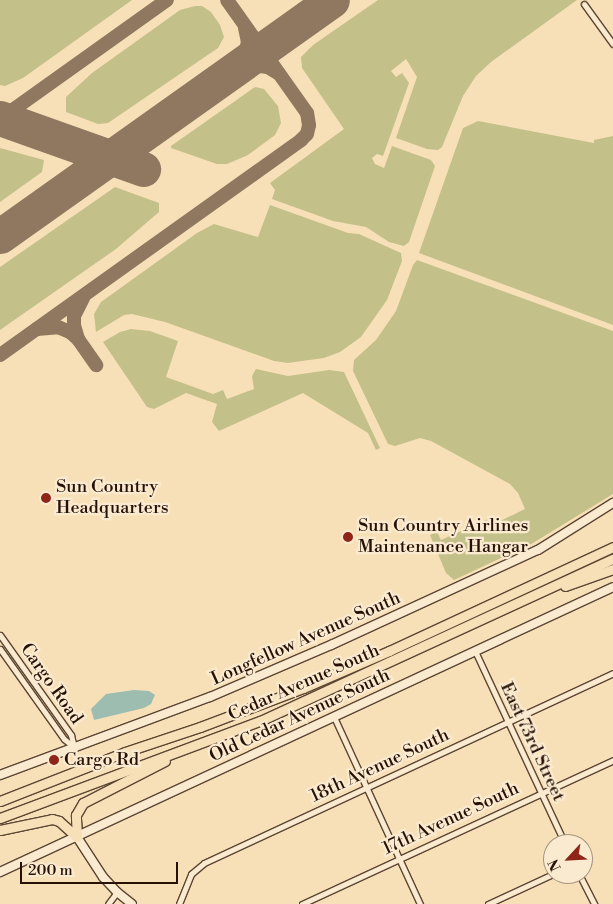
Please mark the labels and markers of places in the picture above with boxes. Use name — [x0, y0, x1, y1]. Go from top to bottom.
place label: Sun Country Headquarters — [56, 477, 169, 520]
marker: Sun Country Headquarters — [40, 492, 52, 504]
place label: Sun Country Airlines Maintenance Hangar — [358, 516, 528, 558]
marker: Sun Country Airlines Maintenance Hangar — [342, 531, 354, 543]
place label: Cargo Rd — [64, 749, 139, 771]
marker: Cargo Rd — [48, 754, 60, 766]

